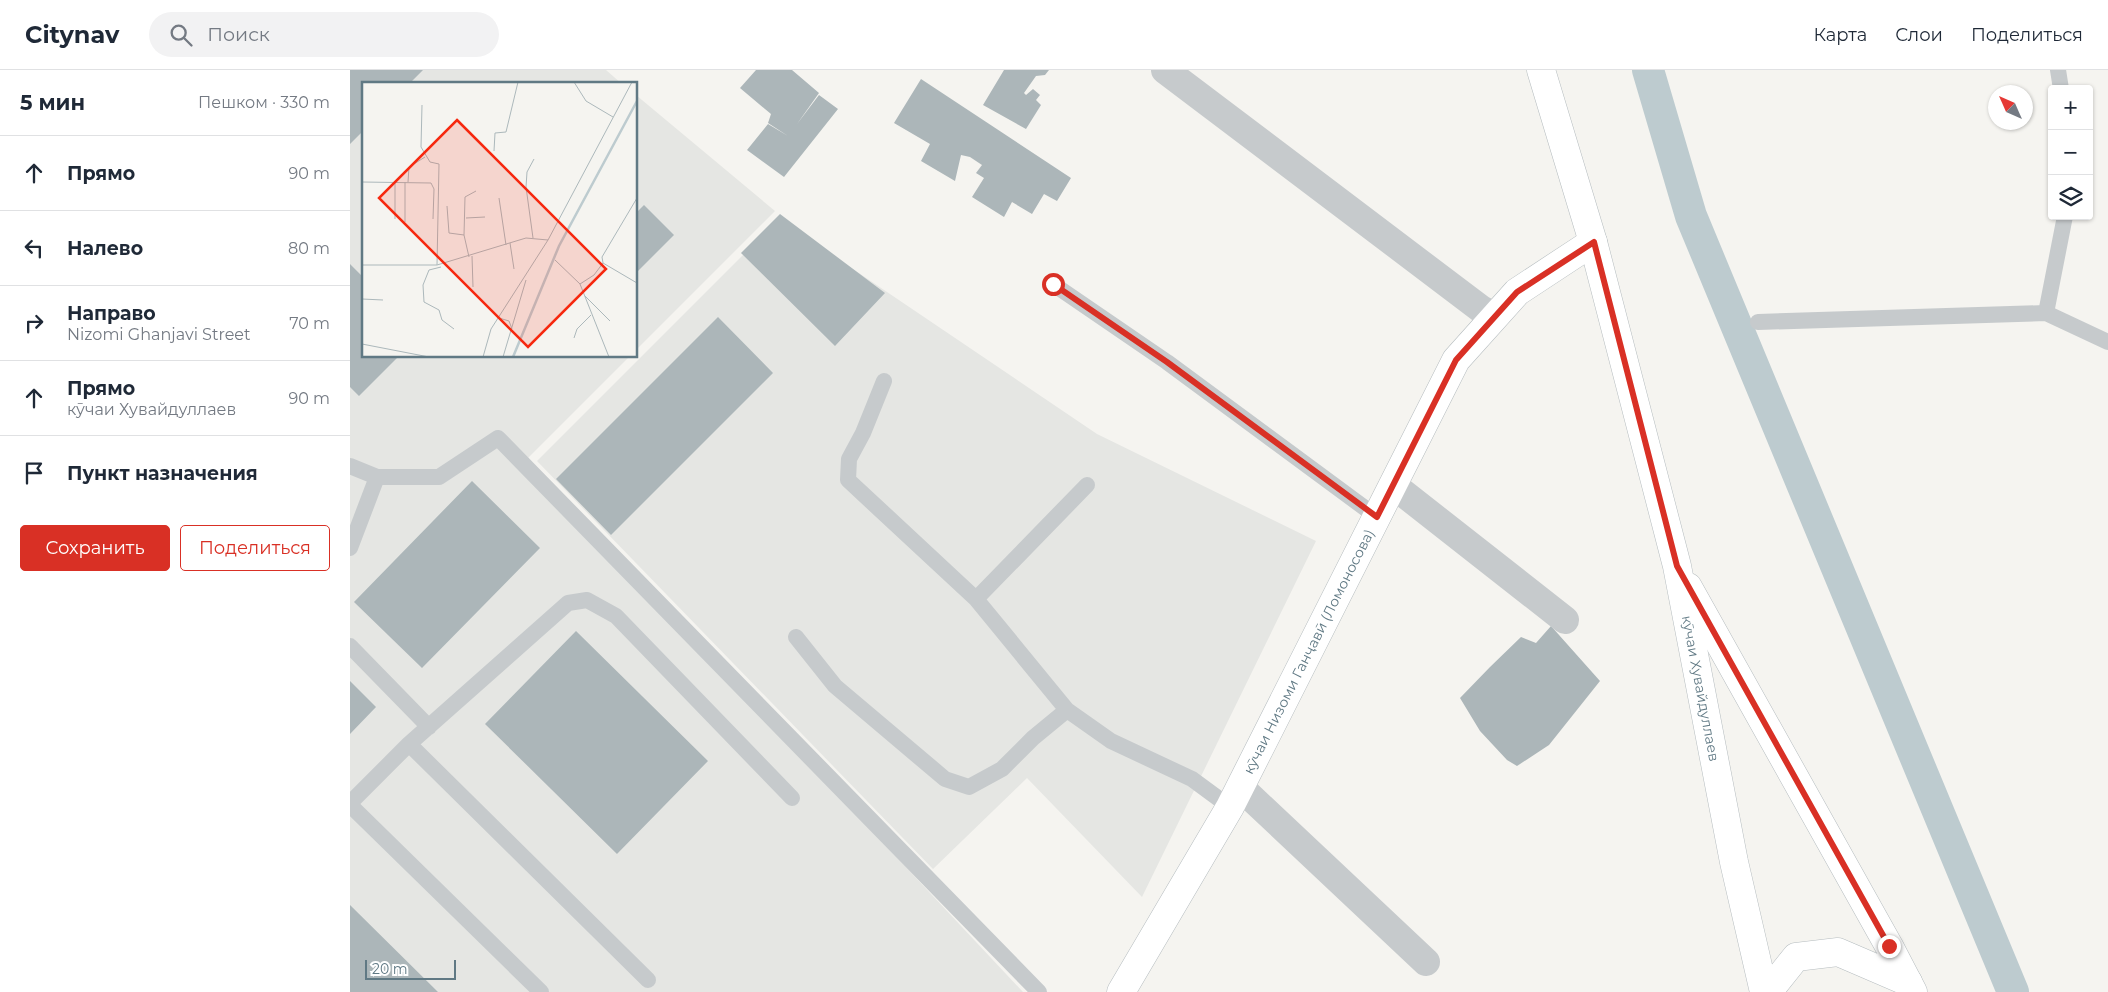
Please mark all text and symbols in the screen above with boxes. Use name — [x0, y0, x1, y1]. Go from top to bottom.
search box — [149, 12, 499, 57]
text: Citynav — [25, 20, 119, 49]
icon: search — [167, 21, 195, 49]
text: Поиск — [207, 23, 270, 46]
text: Карта — [1813, 24, 1867, 46]
text: Слои — [1895, 24, 1943, 46]
text: Поделиться — [1971, 24, 2083, 46]
inset map — [362, 82, 638, 358]
north arrow — [1988, 85, 2033, 130]
map controls — [2048, 85, 2093, 220]
button: + — [2048, 85, 2093, 130]
text: 5 мин — [20, 90, 85, 115]
text: Пешком · 330 m — [198, 93, 330, 112]
button: − — [2048, 130, 2093, 175]
icon: ahead — [20, 159, 48, 187]
text: Прямо — [67, 162, 135, 185]
text: 90 m — [288, 164, 330, 183]
button: layers — [2048, 175, 2093, 220]
icon: left — [20, 234, 48, 262]
text: Налево — [67, 237, 143, 260]
text: 80 m — [288, 239, 330, 258]
route start — [1042, 273, 1065, 296]
text: Направо — [67, 302, 156, 325]
icon: right — [20, 309, 48, 337]
text: 70 m — [289, 314, 330, 333]
text: Nizomi Ghanjavi Street — [67, 325, 251, 344]
text: Прямо — [67, 377, 135, 400]
icon: ahead — [20, 384, 48, 412]
text: 90 m — [288, 389, 330, 408]
text: кӯчаи Хувайдуллаев — [67, 400, 236, 419]
icon: arrive — [20, 459, 48, 487]
text: Пункт назначения — [67, 462, 258, 485]
button: Сохранить — [20, 525, 170, 571]
button: Поделиться — [180, 525, 330, 571]
street label: кӯчаи Низоми Ганҷавӣ (Ломоносова) — [1239, 526, 1378, 777]
street label: кӯчаи Хувайдуллаев — [1678, 614, 1723, 763]
route end — [1878, 935, 1901, 958]
scale bar — [365, 957, 456, 980]
text: 20 m — [372, 960, 408, 978]

